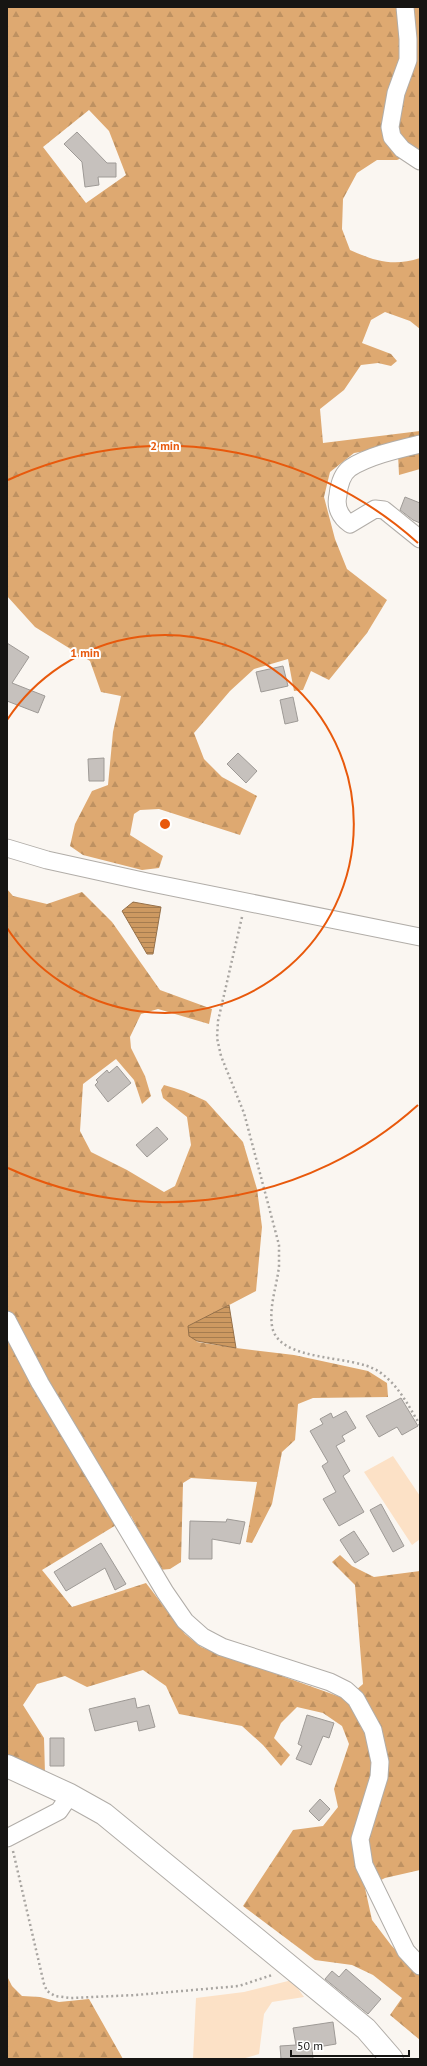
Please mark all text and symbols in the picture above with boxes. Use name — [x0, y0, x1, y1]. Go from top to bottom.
text: 2 min — [150, 438, 180, 453]
text: 1 min — [70, 645, 100, 660]
centre of rings — [158, 817, 172, 831]
scale bar — [291, 2032, 409, 2058]
text: 50 m — [297, 2038, 323, 2053]

